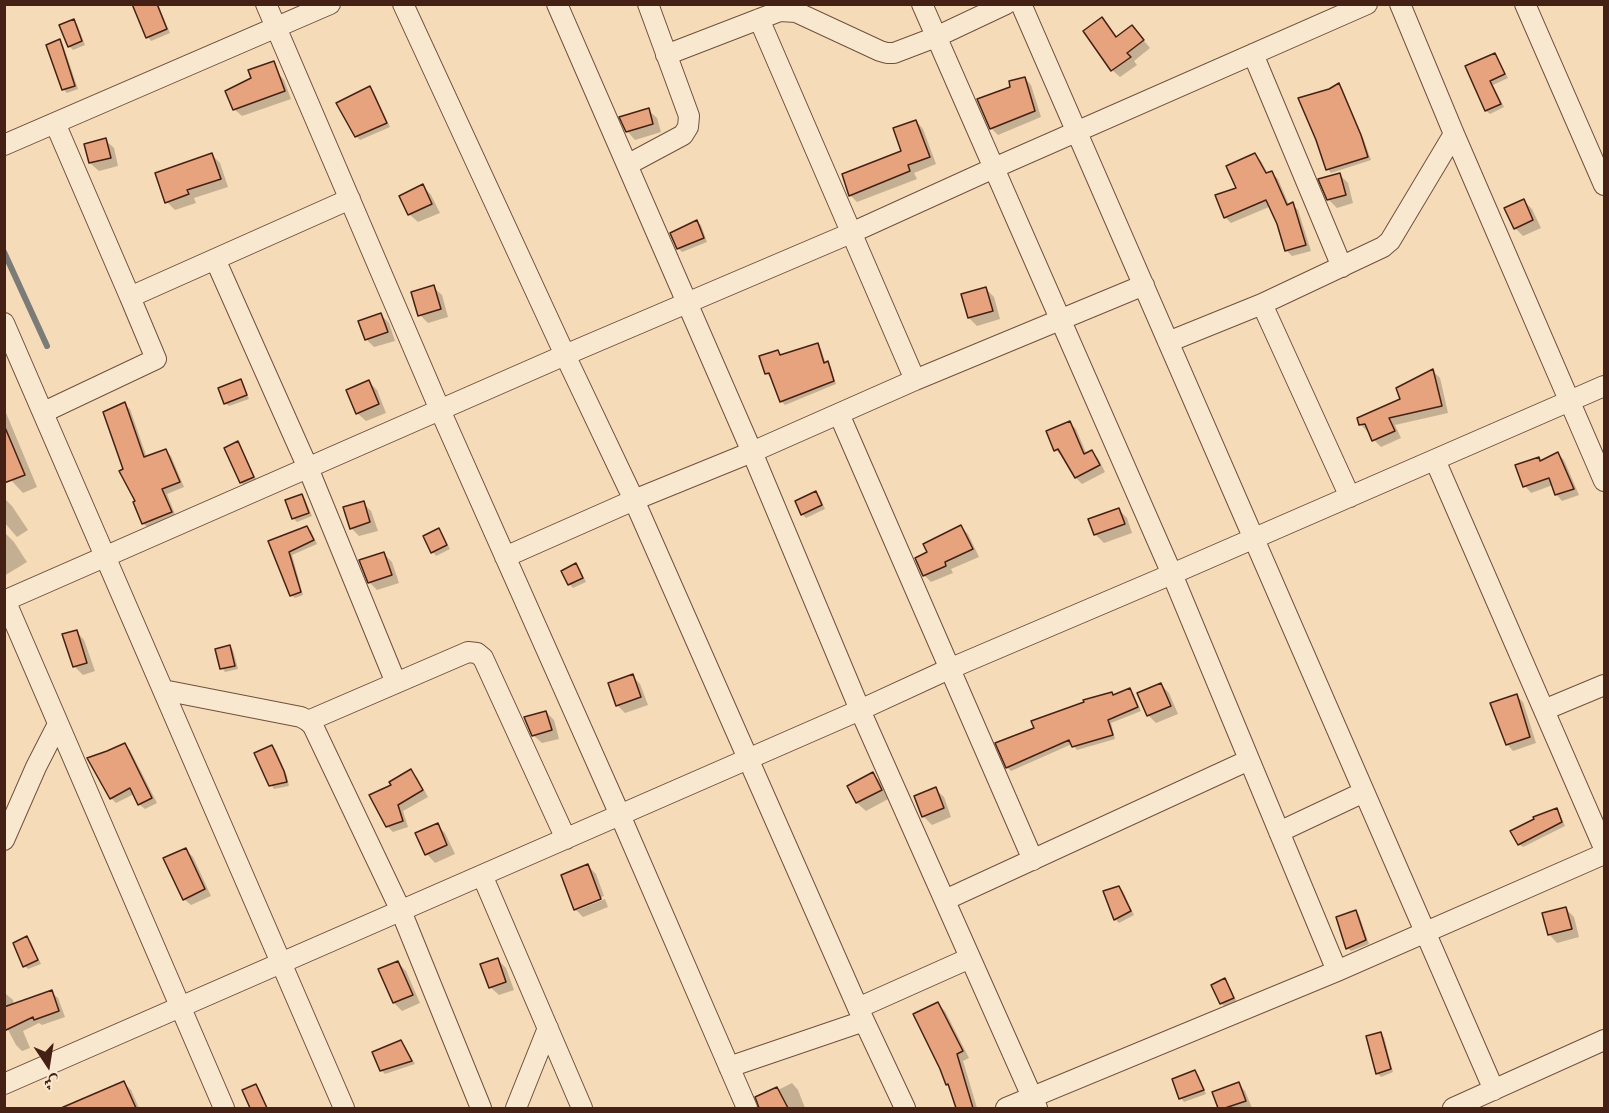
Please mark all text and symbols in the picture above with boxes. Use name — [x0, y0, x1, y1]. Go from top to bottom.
north arrow — [18, 1035, 78, 1095]
text: ش — [42, 1071, 62, 1095]

